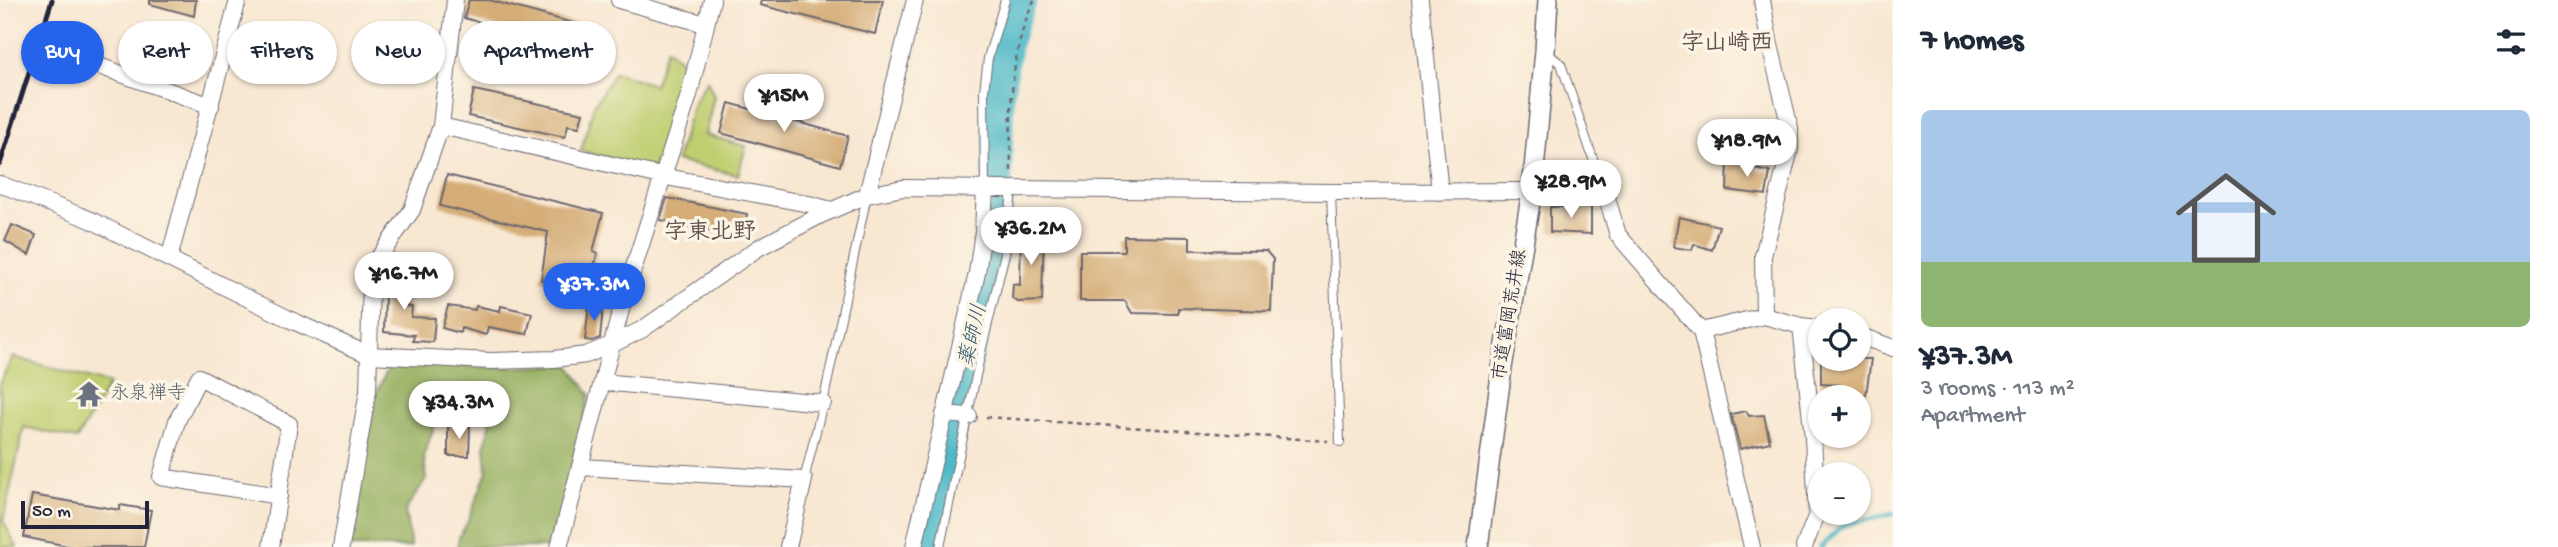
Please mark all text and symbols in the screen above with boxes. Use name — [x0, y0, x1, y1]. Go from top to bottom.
chip: Buy — [21, 21, 104, 84]
chip: Rent — [118, 21, 213, 84]
chip: Filters — [227, 21, 337, 84]
chip: New — [351, 21, 445, 84]
chip: Apartment — [459, 21, 616, 84]
icon: filters — [2492, 23, 2530, 61]
text: 7 homes — [1921, 25, 2023, 60]
district label: 字山崎西 — [1681, 30, 1773, 58]
pin: ¥15M — [743, 74, 825, 134]
text: ¥15M — [760, 83, 808, 110]
pin: ¥18.9M — [1690, 120, 1804, 179]
text: ¥18.9M — [1713, 128, 1781, 155]
icon: home — [2163, 155, 2289, 281]
pin: ¥28.9M — [1514, 160, 1628, 220]
text: ¥28.9M — [1536, 169, 1606, 196]
pin: ¥36.2M — [974, 208, 1088, 267]
text: ¥36.2M — [997, 216, 1065, 243]
district label: 字東北野 — [664, 219, 756, 247]
street label: 市道富岡荒井線 — [1488, 247, 1533, 382]
pin: ¥16.7M — [347, 252, 461, 312]
text: ¥16.7M — [371, 261, 437, 288]
pin: ¥37.3M — [537, 264, 651, 323]
text: ¥37.3M — [559, 272, 629, 299]
water label: 薬師川 — [955, 302, 994, 370]
map controls — [1808, 308, 1871, 525]
button: locate — [1808, 308, 1871, 371]
text: ¥37.3M — [1921, 341, 2012, 376]
text: 3 rooms · 113 m² — [1921, 376, 2075, 403]
temple icon: 永泉禅寺 — [74, 379, 104, 409]
place label: 永泉禅寺 — [110, 382, 186, 406]
pin: ¥34.3M — [402, 382, 516, 441]
button: + — [1808, 385, 1871, 448]
text: ¥34.3M — [425, 390, 493, 417]
text: Apartment — [1921, 403, 2025, 430]
button: − — [1808, 462, 1871, 525]
scale bar — [21, 498, 149, 530]
text: 50 m — [32, 501, 71, 524]

